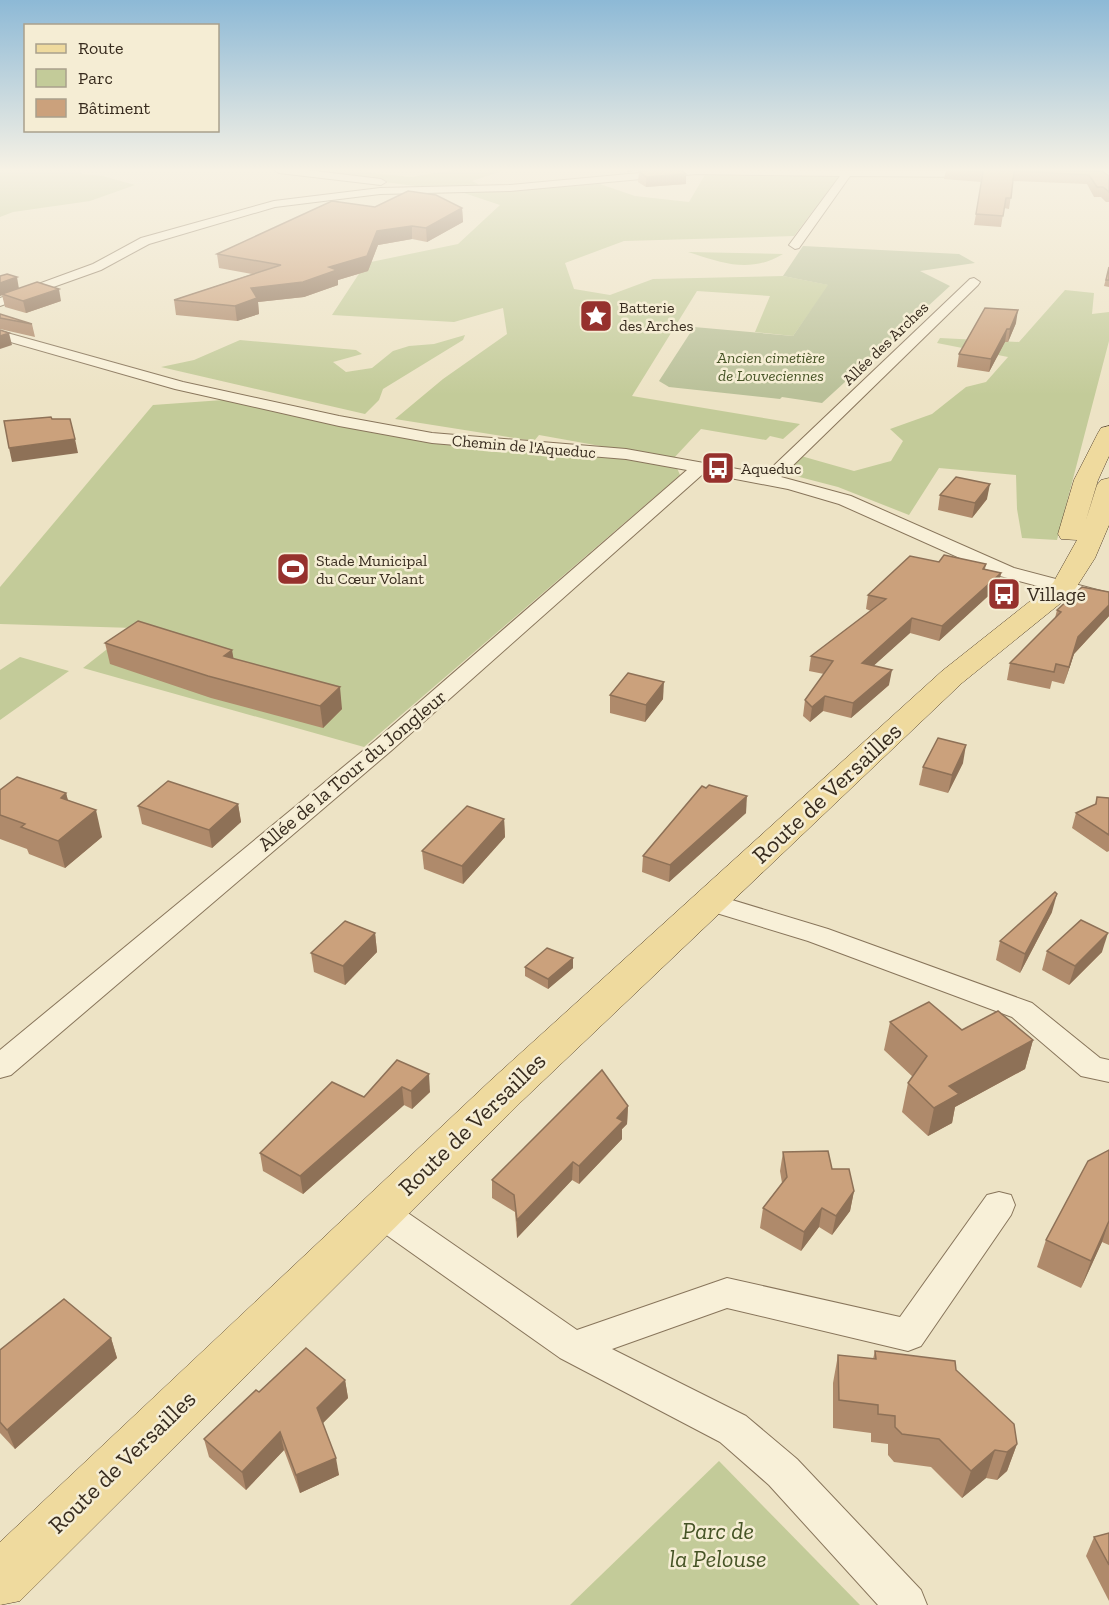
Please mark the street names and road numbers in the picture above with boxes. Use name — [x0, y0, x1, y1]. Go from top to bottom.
street label: Allée des Arches — [838, 298, 932, 389]
street label: Chemin de l'Aqueduc — [451, 431, 597, 462]
street label: Allée de la Tour du Jongleur — [253, 684, 451, 856]
street label: Route de Versailles — [746, 716, 907, 869]
street label: Route de Versailles — [392, 1046, 551, 1201]
street label: Route de Versailles — [42, 1384, 201, 1539]

